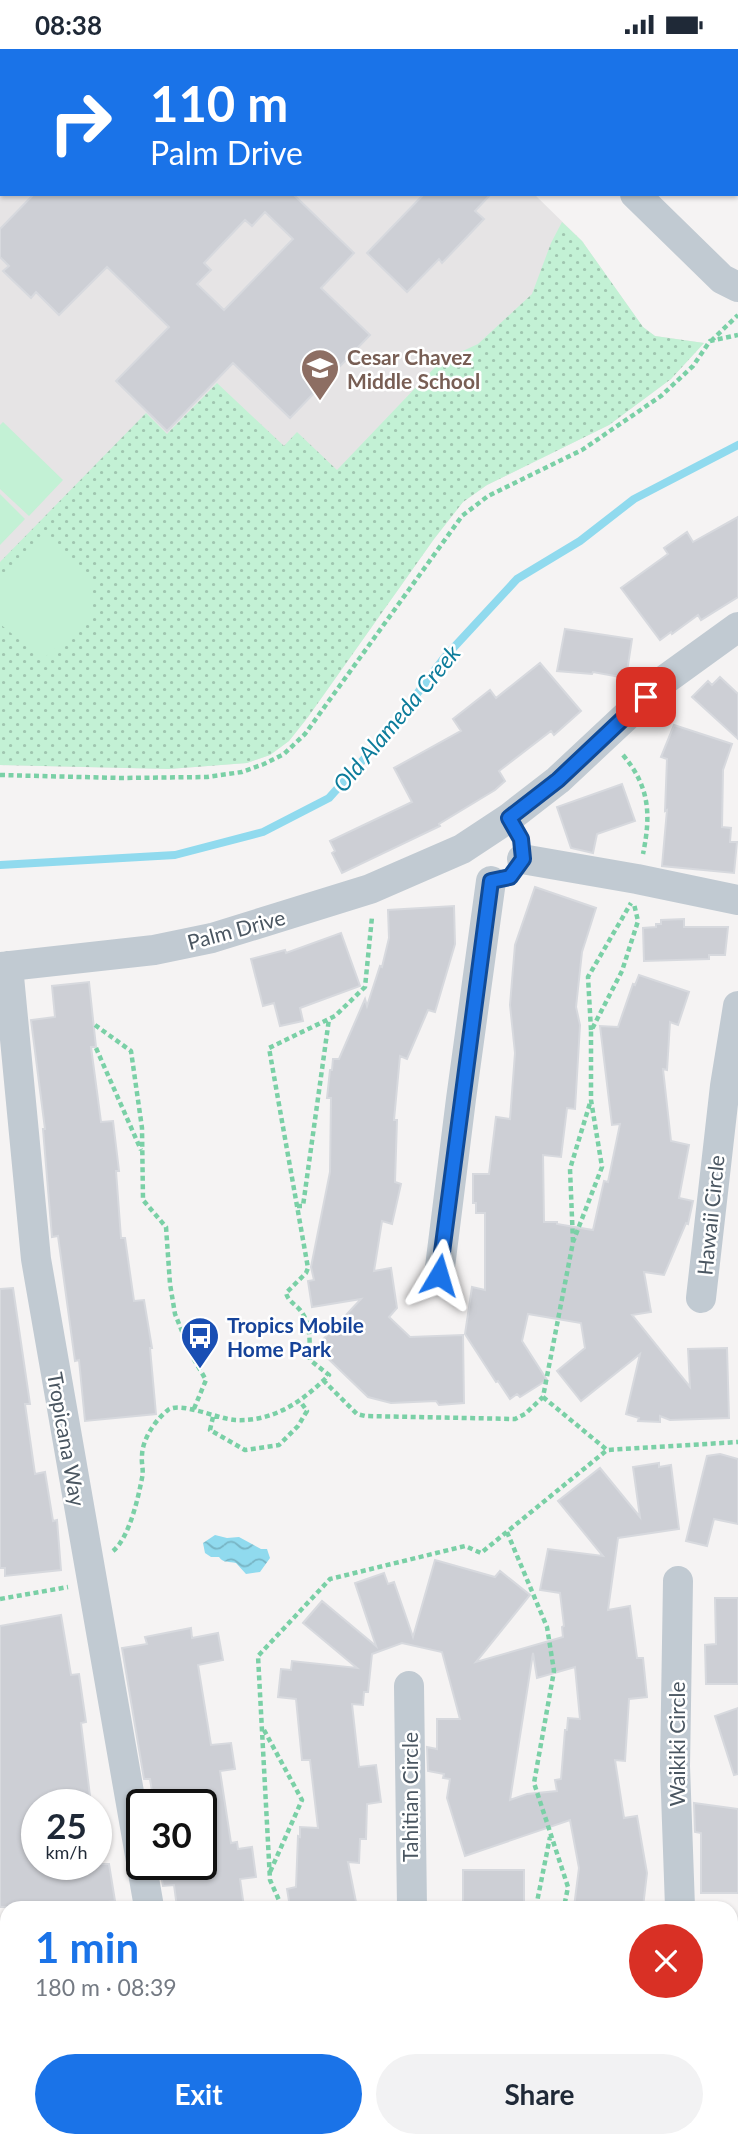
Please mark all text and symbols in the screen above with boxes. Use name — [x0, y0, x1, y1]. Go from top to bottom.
text: 08:38 — [35, 9, 102, 41]
text: 110 m — [150, 74, 288, 132]
icon: right — [35, 77, 126, 168]
text: Palm Drive — [150, 133, 303, 172]
place label: Cesar Chavez Middle School — [347, 344, 480, 393]
school or university icon: Cesar Chavez Middle School — [299, 347, 341, 402]
water label: Old Alameda Creek — [326, 638, 466, 797]
pin — [616, 667, 676, 727]
icon: arrive — [627, 678, 665, 716]
street label: Palm Drive — [184, 904, 288, 954]
street label: Hawaii Circle — [691, 1154, 729, 1276]
position arrow — [402, 1238, 476, 1312]
place label: Tropics Mobile Home Park — [227, 1312, 364, 1361]
bus stop icon: Tropics Mobile Home Park — [179, 1315, 221, 1370]
street label: Tropicana Way — [43, 1370, 91, 1508]
street label: Waikiki Circle — [664, 1681, 689, 1807]
street label: Tahitian Circle — [397, 1732, 422, 1862]
speed limit sign: 30 — [126, 1789, 217, 1880]
text: 25 — [46, 1804, 87, 1846]
text: km/h — [45, 1841, 88, 1863]
text: 1 min — [35, 1922, 139, 1972]
button: close — [629, 1924, 703, 1998]
text: 180 m · 08:39 — [35, 1973, 177, 2001]
button: Exit — [35, 2054, 362, 2134]
button: Share — [376, 2054, 703, 2134]

